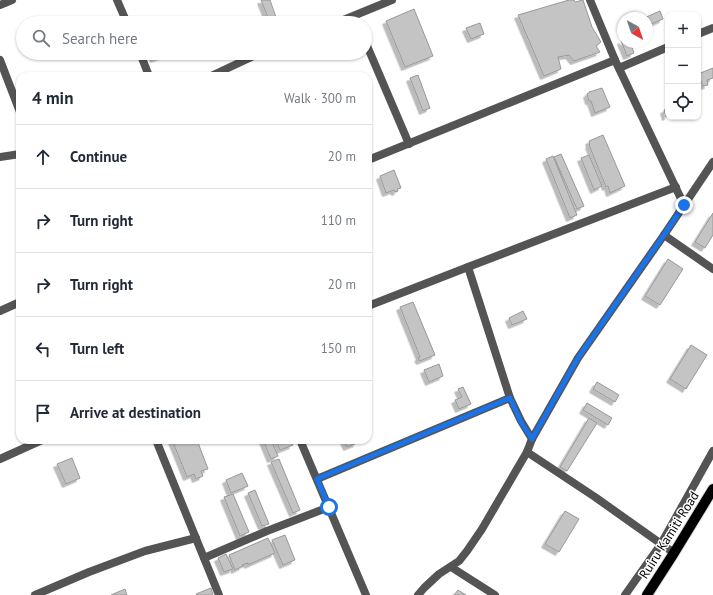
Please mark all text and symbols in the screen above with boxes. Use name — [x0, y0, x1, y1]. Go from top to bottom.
north arrow — [617, 12, 653, 48]
map controls — [665, 12, 701, 120]
button: + — [665, 12, 701, 48]
search box — [16, 16, 372, 60]
icon: search — [30, 27, 52, 49]
text: Search here — [62, 29, 138, 48]
button: − — [665, 48, 701, 84]
button: locate — [665, 84, 701, 120]
text: 4 min — [32, 87, 73, 109]
text: Walk · 300 m — [284, 90, 356, 107]
icon: ahead — [32, 146, 54, 168]
text: Continue — [70, 147, 127, 166]
text: 20 m — [328, 148, 356, 165]
route end — [675, 196, 693, 214]
icon: right — [32, 210, 54, 232]
text: Turn right — [70, 211, 133, 230]
text: 110 m — [321, 212, 356, 229]
icon: right — [32, 274, 54, 296]
text: Turn right — [70, 275, 133, 294]
text: 20 m — [328, 276, 356, 293]
icon: left — [32, 338, 54, 360]
text: Turn left — [70, 339, 124, 358]
text: 150 m — [321, 340, 356, 357]
icon: arrive — [32, 402, 54, 424]
text: Arrive at destination — [70, 403, 201, 422]
street label: Ruiru Kamiti Road — [635, 488, 703, 582]
route start — [320, 498, 338, 516]

